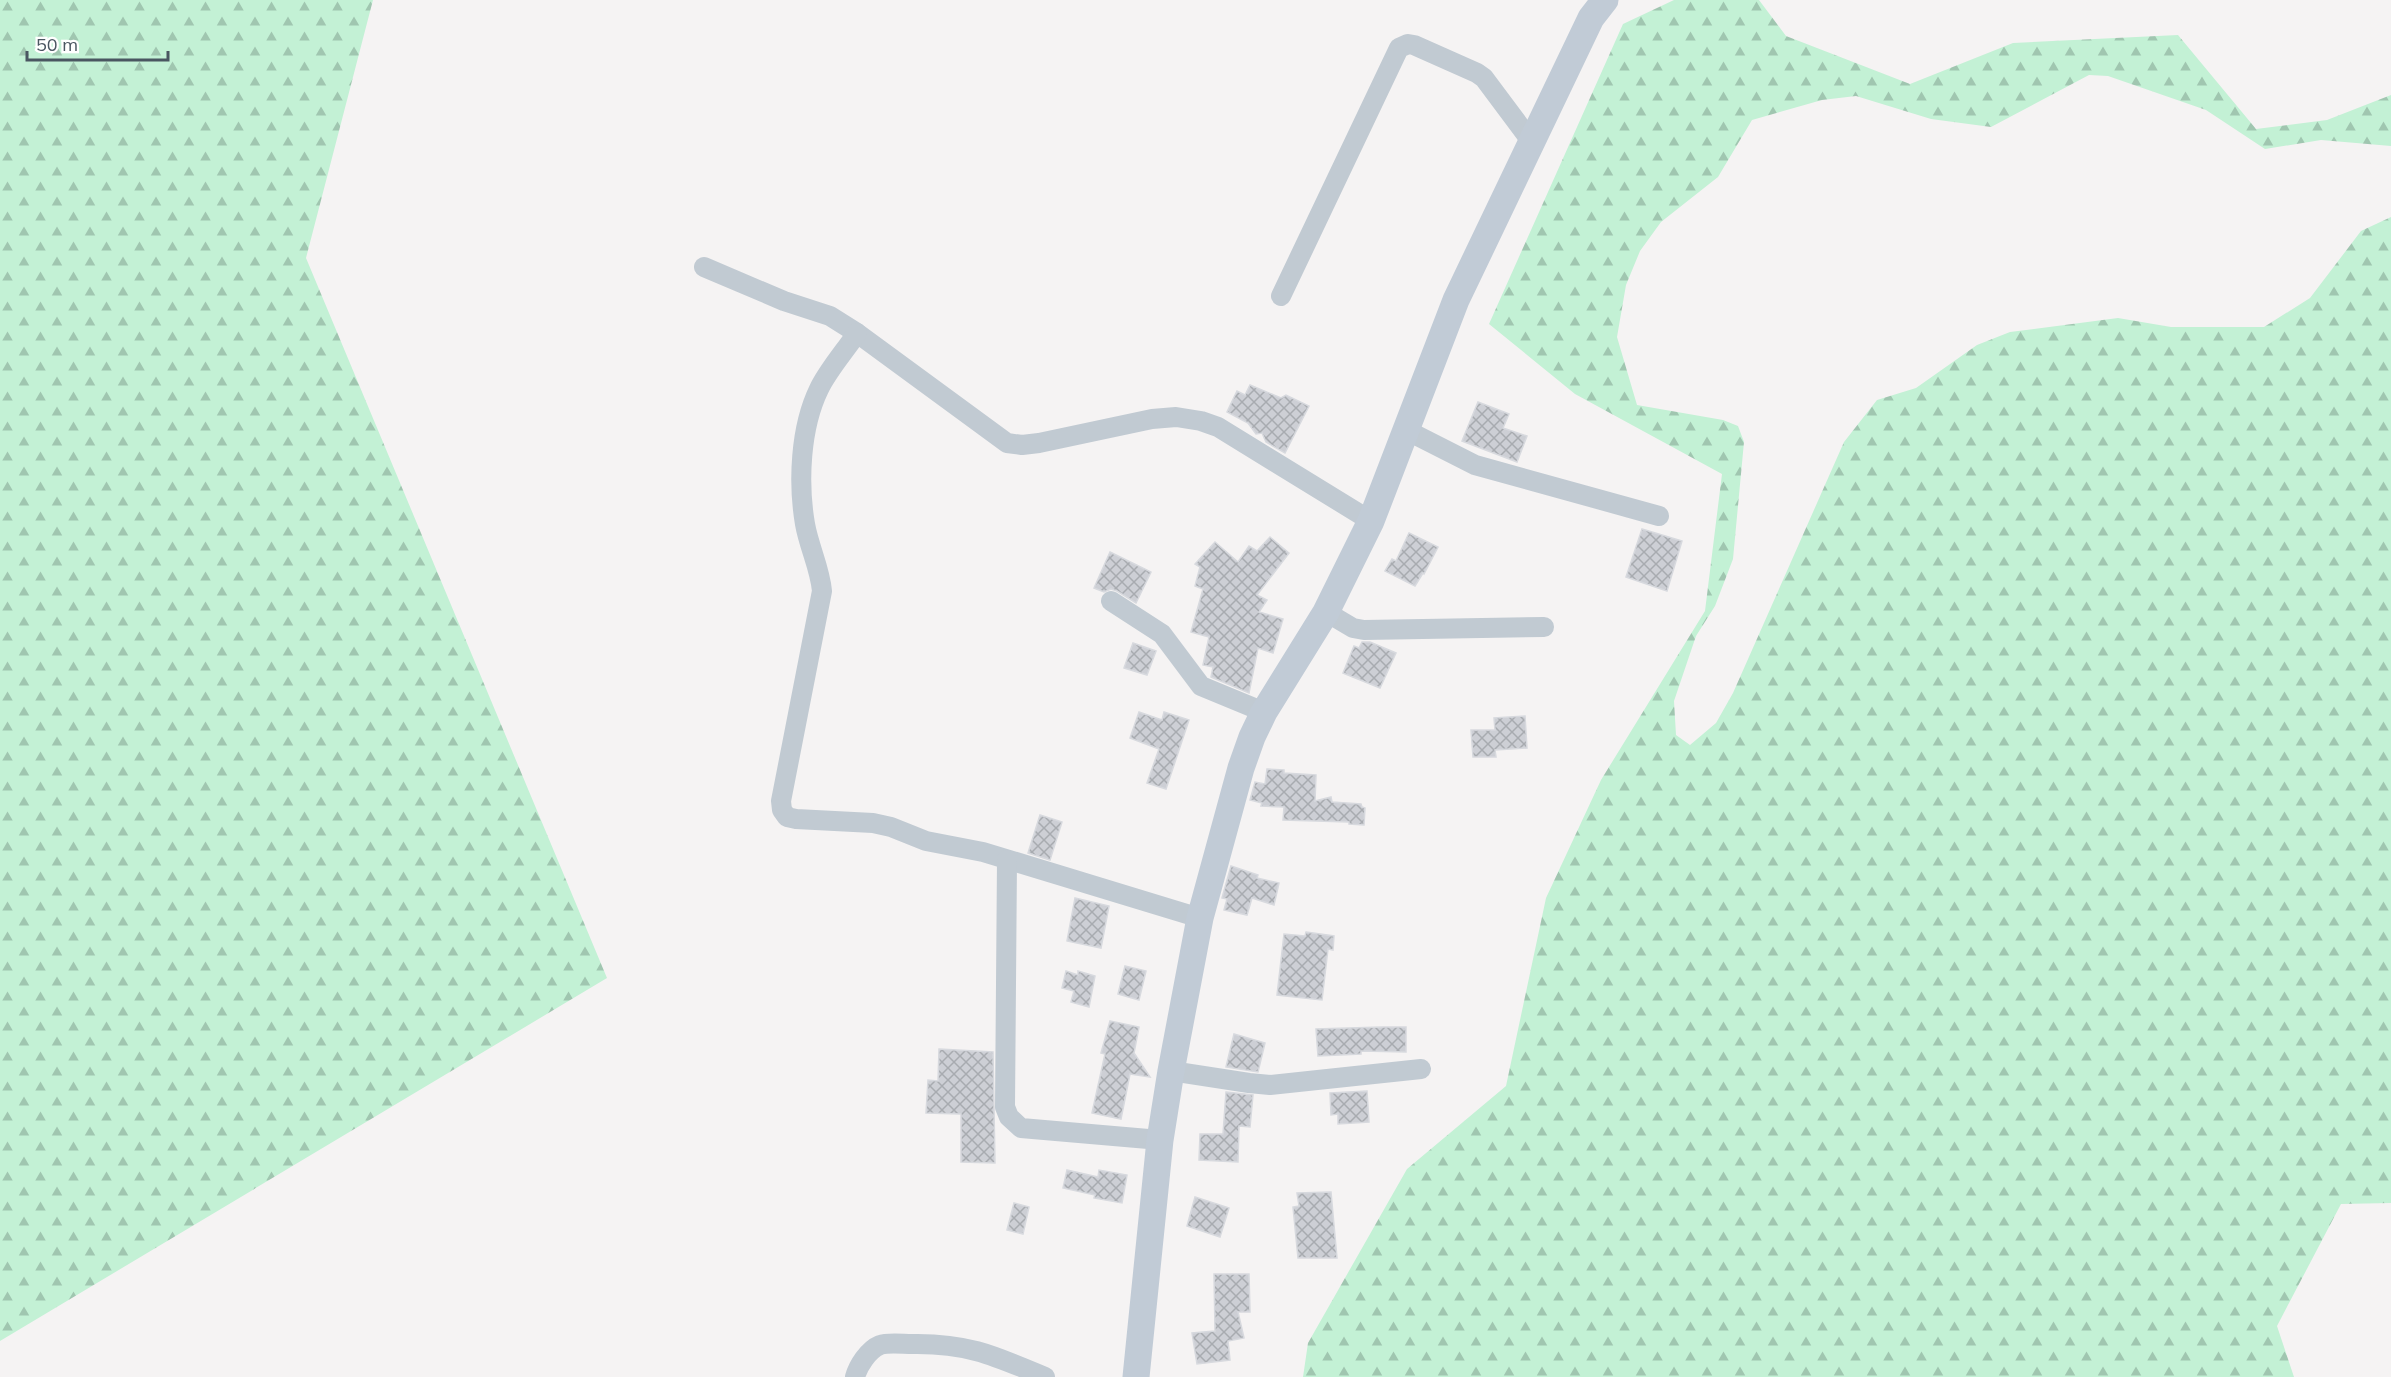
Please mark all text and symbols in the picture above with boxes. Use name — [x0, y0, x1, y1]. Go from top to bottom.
scale bar — [27, 24, 168, 62]
text: 50 m — [36, 33, 78, 56]

